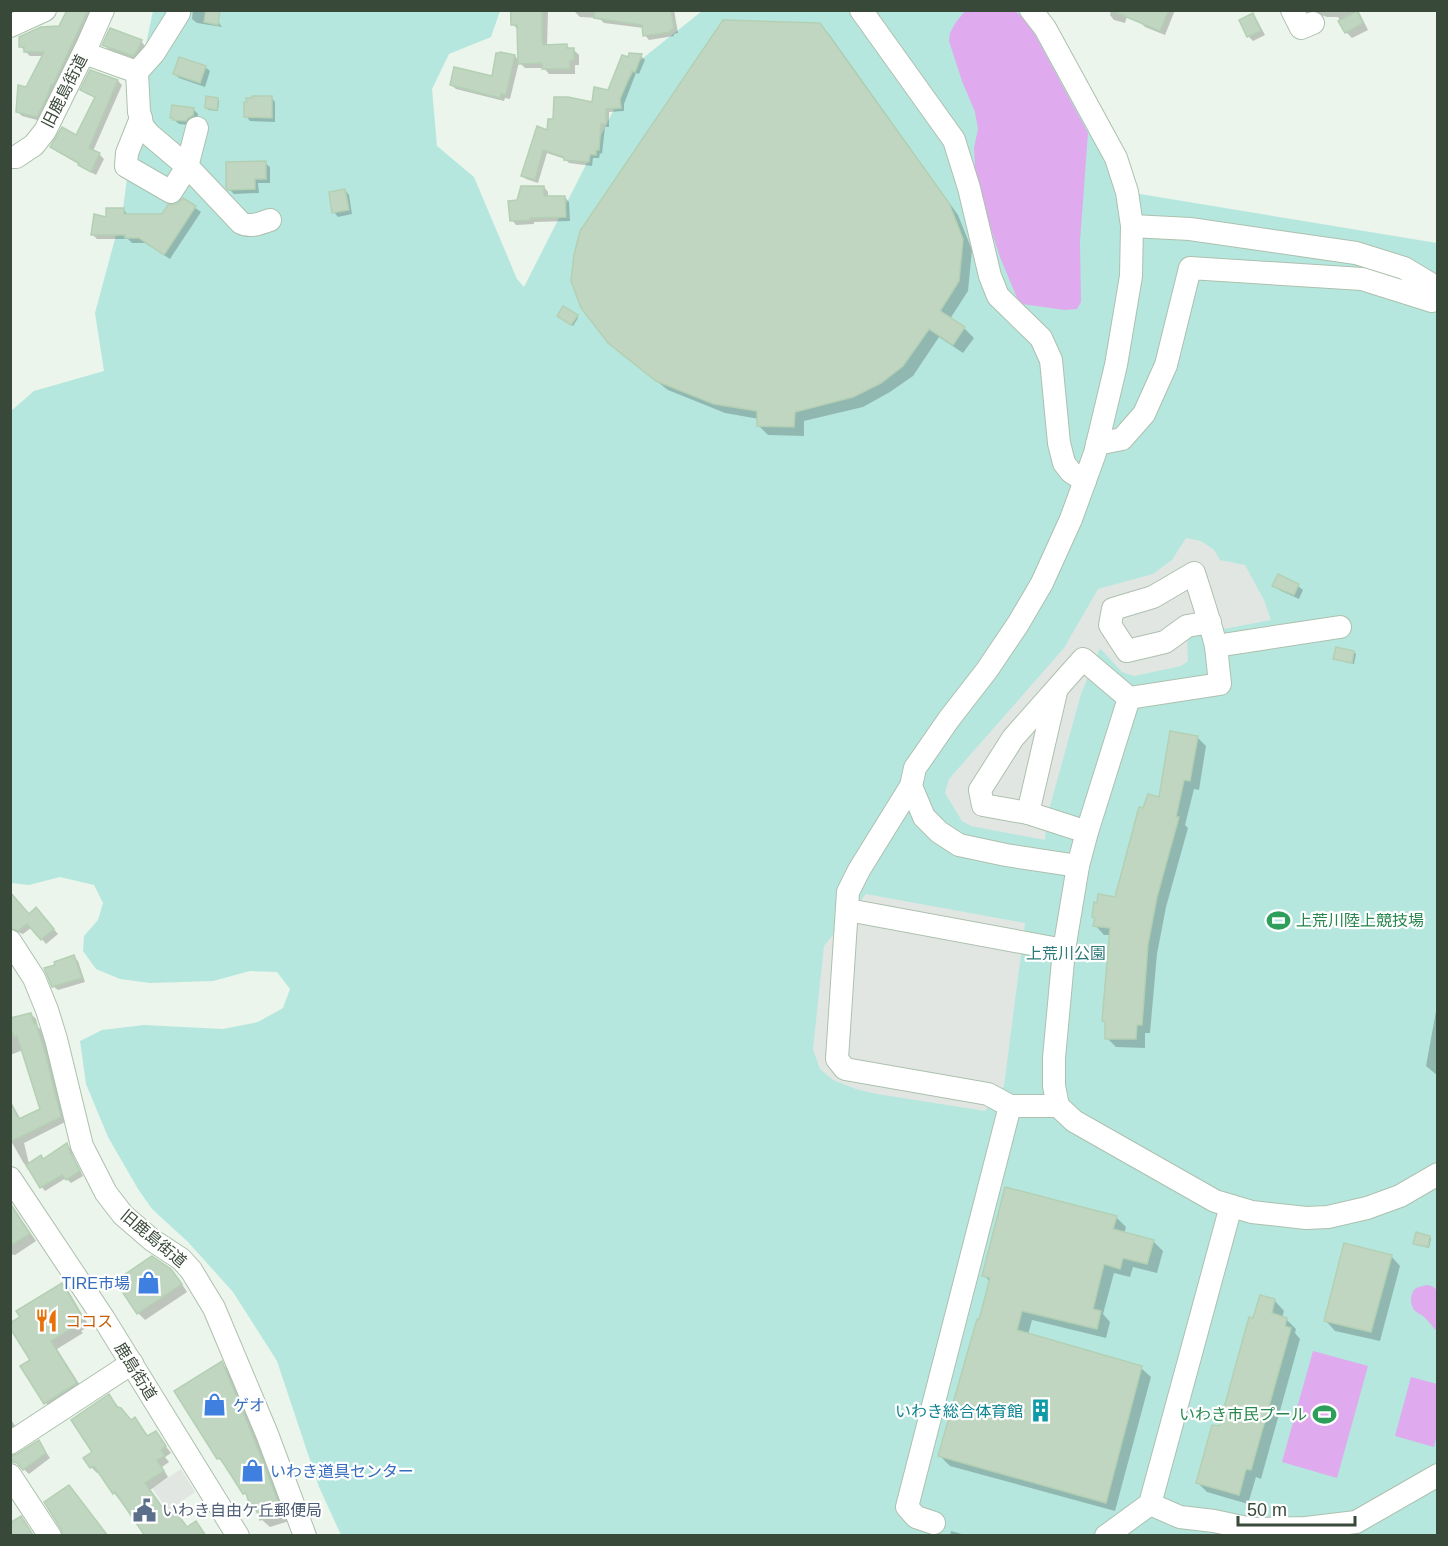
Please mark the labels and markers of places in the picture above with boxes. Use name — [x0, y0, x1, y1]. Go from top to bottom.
sports icon: 上荒川陸上競技場 — [1265, 907, 1291, 933]
place label: 上荒川陸上競技場 — [1296, 912, 1424, 929]
shop icon: TIRE市場 — [135, 1270, 161, 1296]
place label: TIRE市場 — [62, 1275, 130, 1292]
restaurant icon: ココス — [34, 1308, 60, 1334]
place label: ココス — [65, 1313, 113, 1330]
shop icon: ゲオ — [202, 1392, 228, 1418]
place label: ゲオ — [233, 1397, 265, 1414]
building icon: いわき総合体育館 — [1028, 1398, 1054, 1424]
sports icon: いわき市民プール — [1312, 1401, 1338, 1427]
place label: いわき総合体育館 — [895, 1403, 1023, 1420]
place label: いわき市民プール — [1179, 1406, 1307, 1423]
shop icon: いわき道具センター — [239, 1458, 265, 1484]
place label: いわき道具センター — [270, 1463, 414, 1480]
public building icon: いわき自由ケ丘郵便局 — [131, 1497, 157, 1523]
place label: いわき自由ケ丘郵便局 — [162, 1502, 322, 1519]

